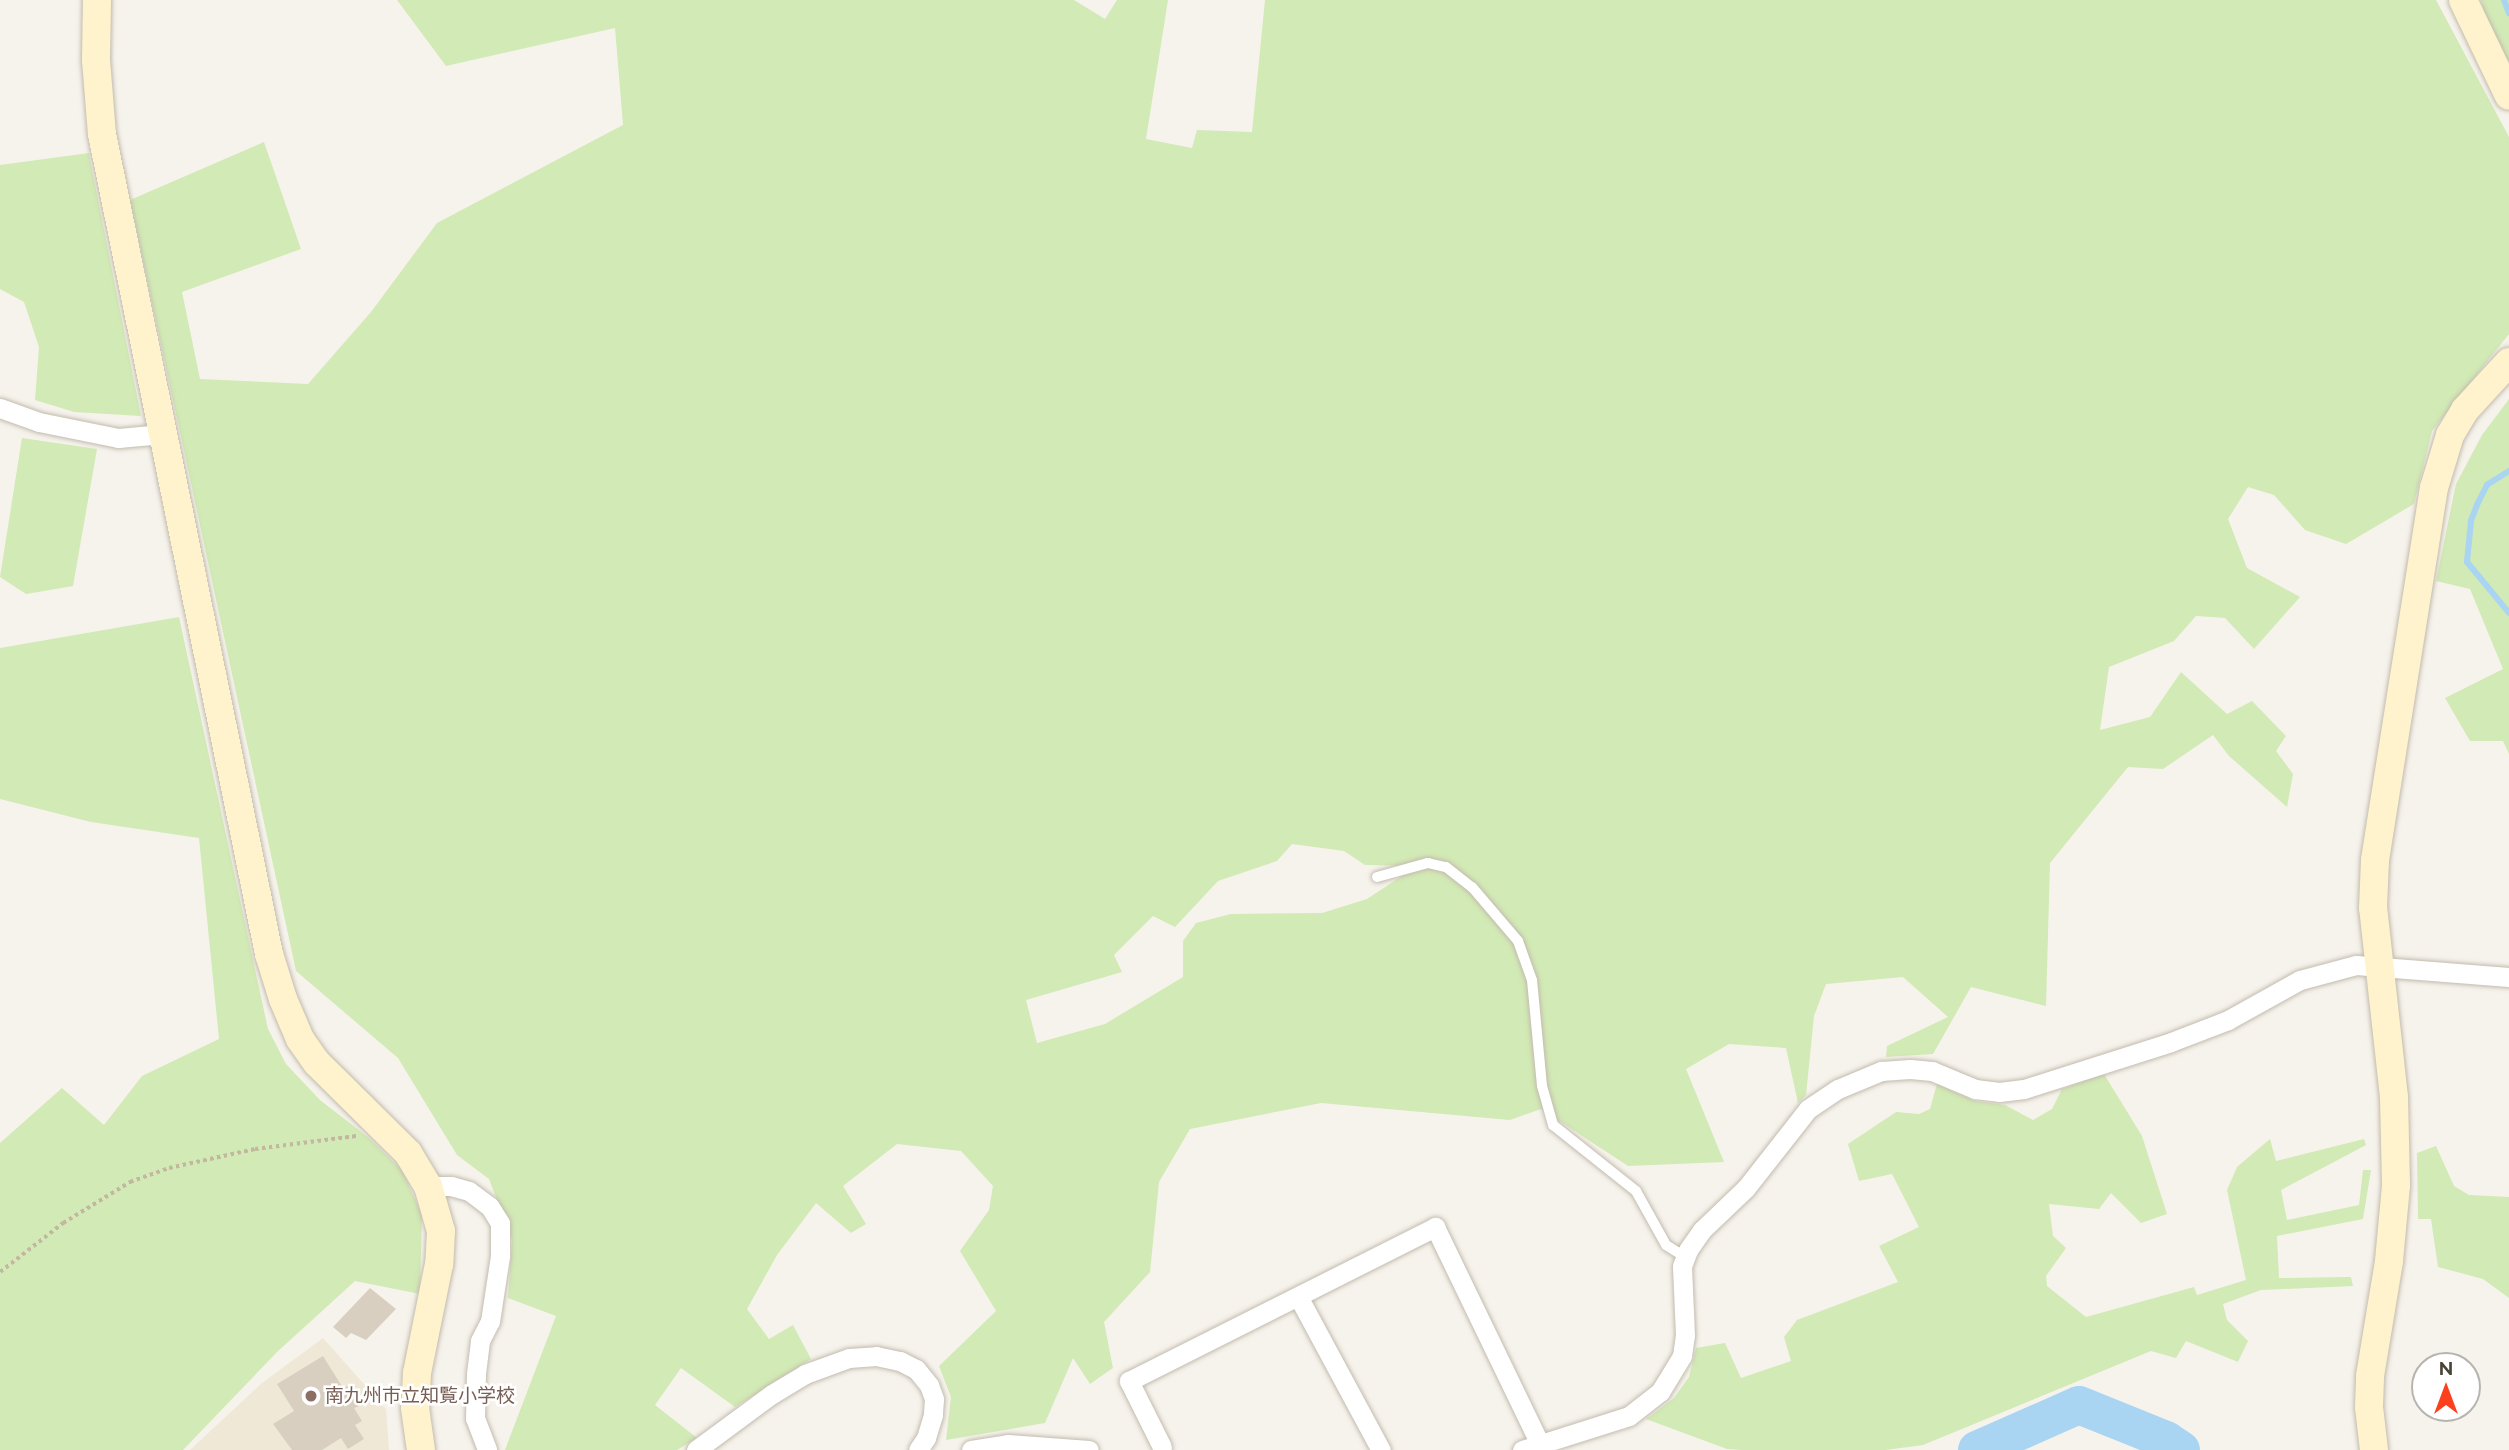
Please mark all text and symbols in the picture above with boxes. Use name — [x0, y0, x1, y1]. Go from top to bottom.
north arrow — [2411, 1352, 2481, 1422]
text: N — [2439, 1357, 2453, 1379]
place label: 南九州市立知覧小学校 — [325, 1385, 515, 1407]
marker: 南九州市立知覧小学校 — [303, 1388, 319, 1404]

